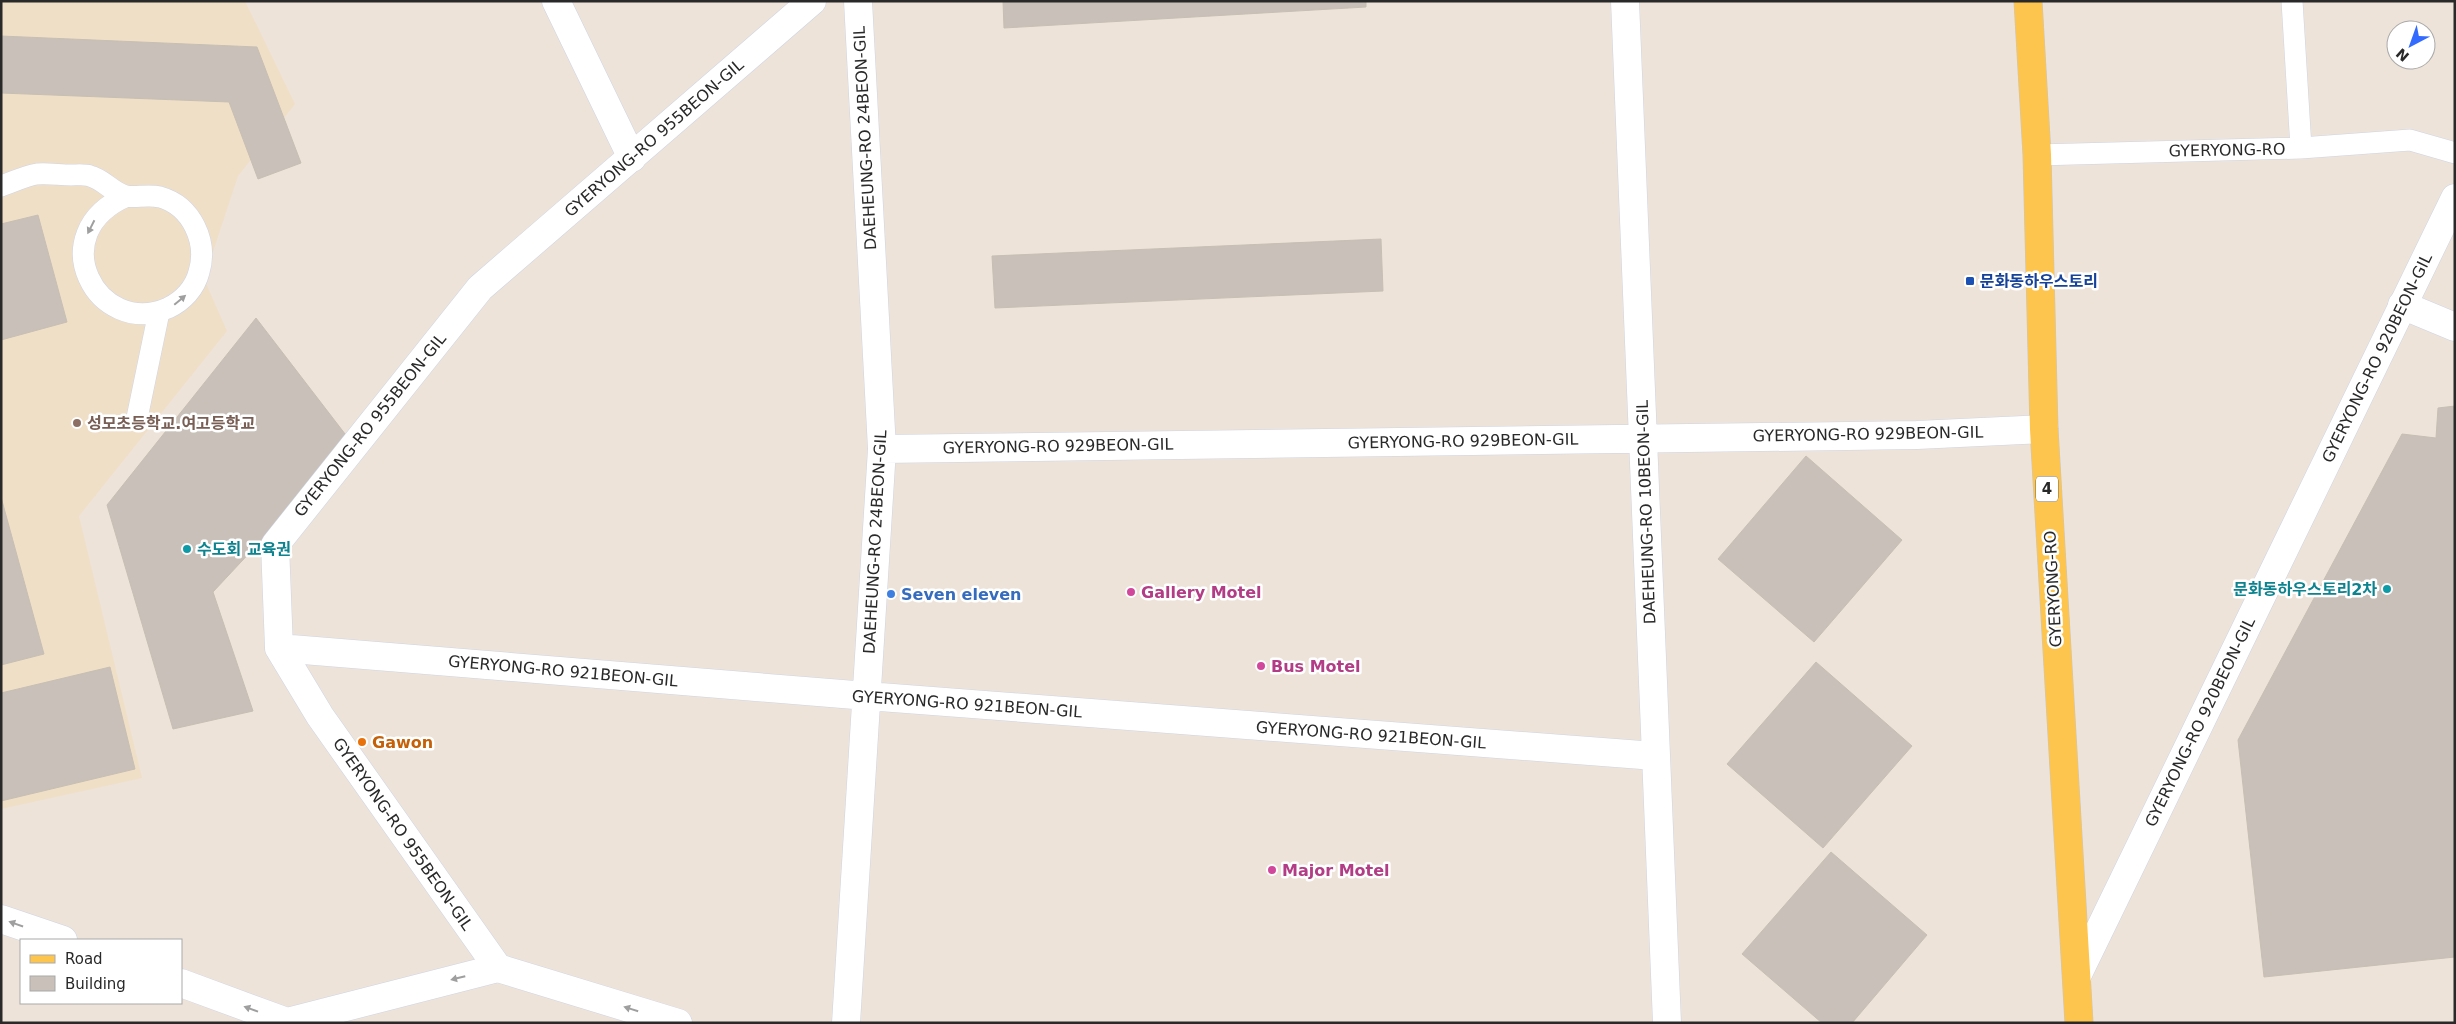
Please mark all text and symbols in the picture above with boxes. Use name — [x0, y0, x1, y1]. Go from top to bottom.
north arrow — [2386, 20, 2436, 70]
street label: DAEHEUNG-RO 24BEON-GIL — [850, 25, 880, 250]
text: N — [2393, 45, 2412, 65]
street label: GYERYONG-RO 955BEON-GIL — [561, 55, 747, 221]
street label: GYERYONG-RO — [2168, 139, 2286, 161]
one-way arrow — [87, 219, 95, 234]
street label: GYERYONG-RO 920BEON-GIL — [2318, 250, 2436, 466]
place label: 문화동하우스토리 — [1980, 272, 2098, 291]
marker: 문화동하우스토리 — [1964, 275, 1976, 287]
one-way arrow — [173, 294, 186, 305]
street label: GYERYONG-RO 955BEON-GIL — [290, 329, 450, 521]
street label: DAEHEUNG-RO 10BEON-GIL — [1633, 400, 1659, 624]
place label: 성모초등학교.여고등학교 — [87, 414, 255, 433]
marker: 성모초등학교.여고등학교 — [71, 417, 83, 429]
street label: GYERYONG-RO 929BEON-GIL — [1753, 422, 1984, 446]
street label: DAEHEUNG-RO 24BEON-GIL — [860, 429, 890, 654]
street label: GYERYONG-RO 929BEON-GIL — [1348, 429, 1579, 453]
street label: GYERYONG-RO 929BEON-GIL — [943, 434, 1174, 458]
road number: 4 — [2036, 476, 2058, 502]
street label: GYERYONG-RO — [2040, 530, 2066, 648]
place label: 수도회 교육권 — [197, 540, 291, 559]
marker: 수도회 교육권 — [181, 543, 193, 555]
place label: 문화동하우스토리2차 — [2233, 580, 2377, 599]
place label: Gallery Motel — [1141, 583, 1262, 602]
marker: 문화동하우스토리2차 — [2381, 583, 2393, 595]
place label: Seven eleven — [901, 585, 1021, 604]
marker: Gallery Motel — [1125, 586, 1137, 598]
marker: Seven eleven — [885, 588, 897, 600]
street label: GYERYONG-RO 920BEON-GIL — [2141, 614, 2259, 830]
street label: GYERYONG-RO 921BEON-GIL — [447, 651, 679, 691]
place label: Bus Motel — [1271, 657, 1361, 676]
marker: Bus Motel — [1255, 660, 1267, 672]
street label: GYERYONG-RO 921BEON-GIL — [851, 686, 1083, 722]
street label: GYERYONG-RO 921BEON-GIL — [1255, 717, 1487, 753]
place label: Gawon — [372, 733, 433, 752]
street label: GYERYONG-RO 955BEON-GIL — [329, 734, 477, 934]
marker: Gawon — [356, 736, 368, 748]
place label: Major Motel — [1282, 861, 1390, 880]
marker: Major Motel — [1266, 864, 1278, 876]
one-way arrow — [8, 920, 23, 927]
legend — [20, 939, 182, 1004]
text: Road — [65, 950, 103, 968]
one-way arrow — [451, 974, 466, 982]
text: Building — [65, 975, 126, 993]
one-way arrow — [623, 1004, 638, 1012]
one-way arrow — [243, 1005, 258, 1013]

